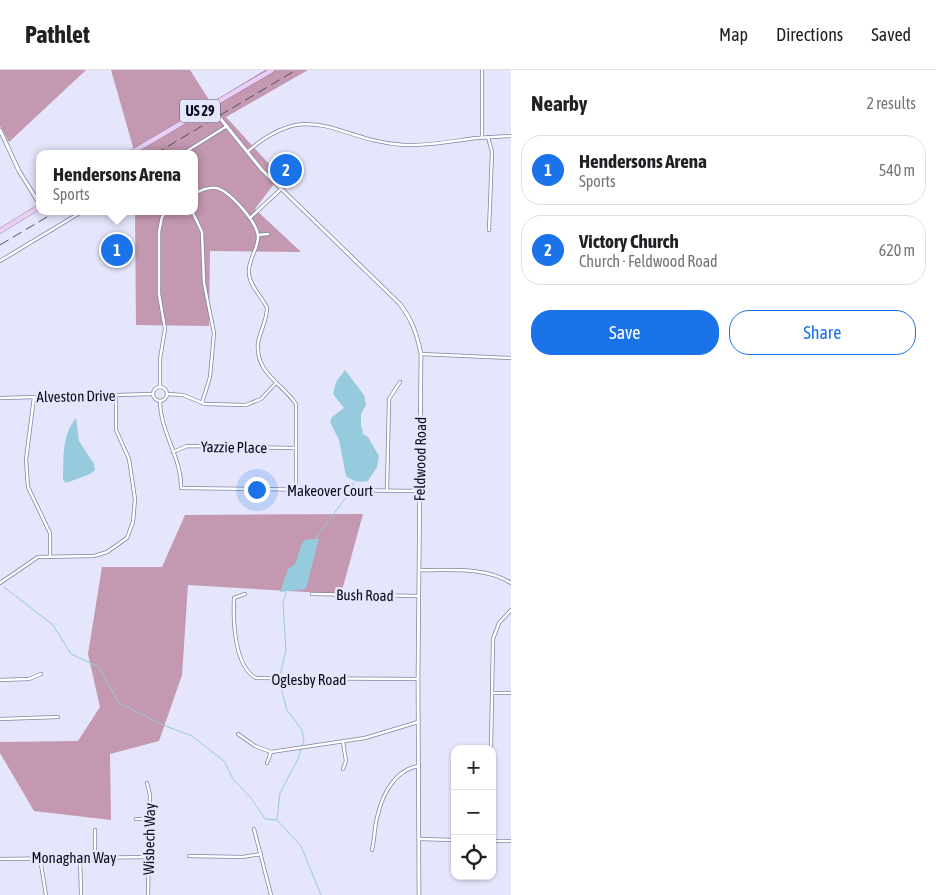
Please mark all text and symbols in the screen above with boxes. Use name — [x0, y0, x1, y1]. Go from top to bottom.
text: Pathlet — [25, 21, 90, 48]
text: Map — [719, 24, 748, 45]
text: Directions — [776, 24, 843, 45]
text: Saved — [871, 24, 911, 45]
text: Nearby — [531, 91, 587, 115]
text: 2 results — [866, 94, 916, 112]
road number: US 29 — [180, 99, 220, 122]
popup — [36, 150, 198, 215]
text: Hendersons Arena — [579, 150, 707, 172]
pin: 2 — [270, 151, 302, 189]
text: 1 — [544, 161, 552, 179]
text: 540 m — [879, 161, 915, 179]
text: Hendersons Arena — [53, 163, 181, 185]
text: Sports — [579, 172, 616, 190]
text: Sports — [53, 185, 90, 203]
text: Victory Church — [579, 230, 679, 252]
pin: 1 — [101, 231, 133, 269]
text: 2 — [544, 241, 552, 259]
text: 620 m — [879, 241, 915, 259]
text: Church · Feldwood Road — [579, 252, 718, 270]
button: Save — [531, 310, 719, 355]
button: Share — [729, 310, 916, 355]
street label: Alveston Drive — [36, 387, 116, 405]
street label: Feldwood Road — [411, 417, 429, 501]
street label: Yazzie Place — [201, 438, 268, 456]
your location — [244, 477, 270, 503]
street label: Makeover Court — [287, 482, 373, 499]
street label: Bush Road — [336, 586, 394, 604]
street label: Oglesby Road — [272, 671, 346, 688]
map controls — [451, 745, 496, 880]
button: + — [451, 745, 496, 790]
button: − — [451, 790, 496, 835]
street label: Wisbech Way — [140, 803, 158, 875]
button: locate — [451, 835, 496, 880]
street label: Monaghan Way — [32, 849, 116, 866]

